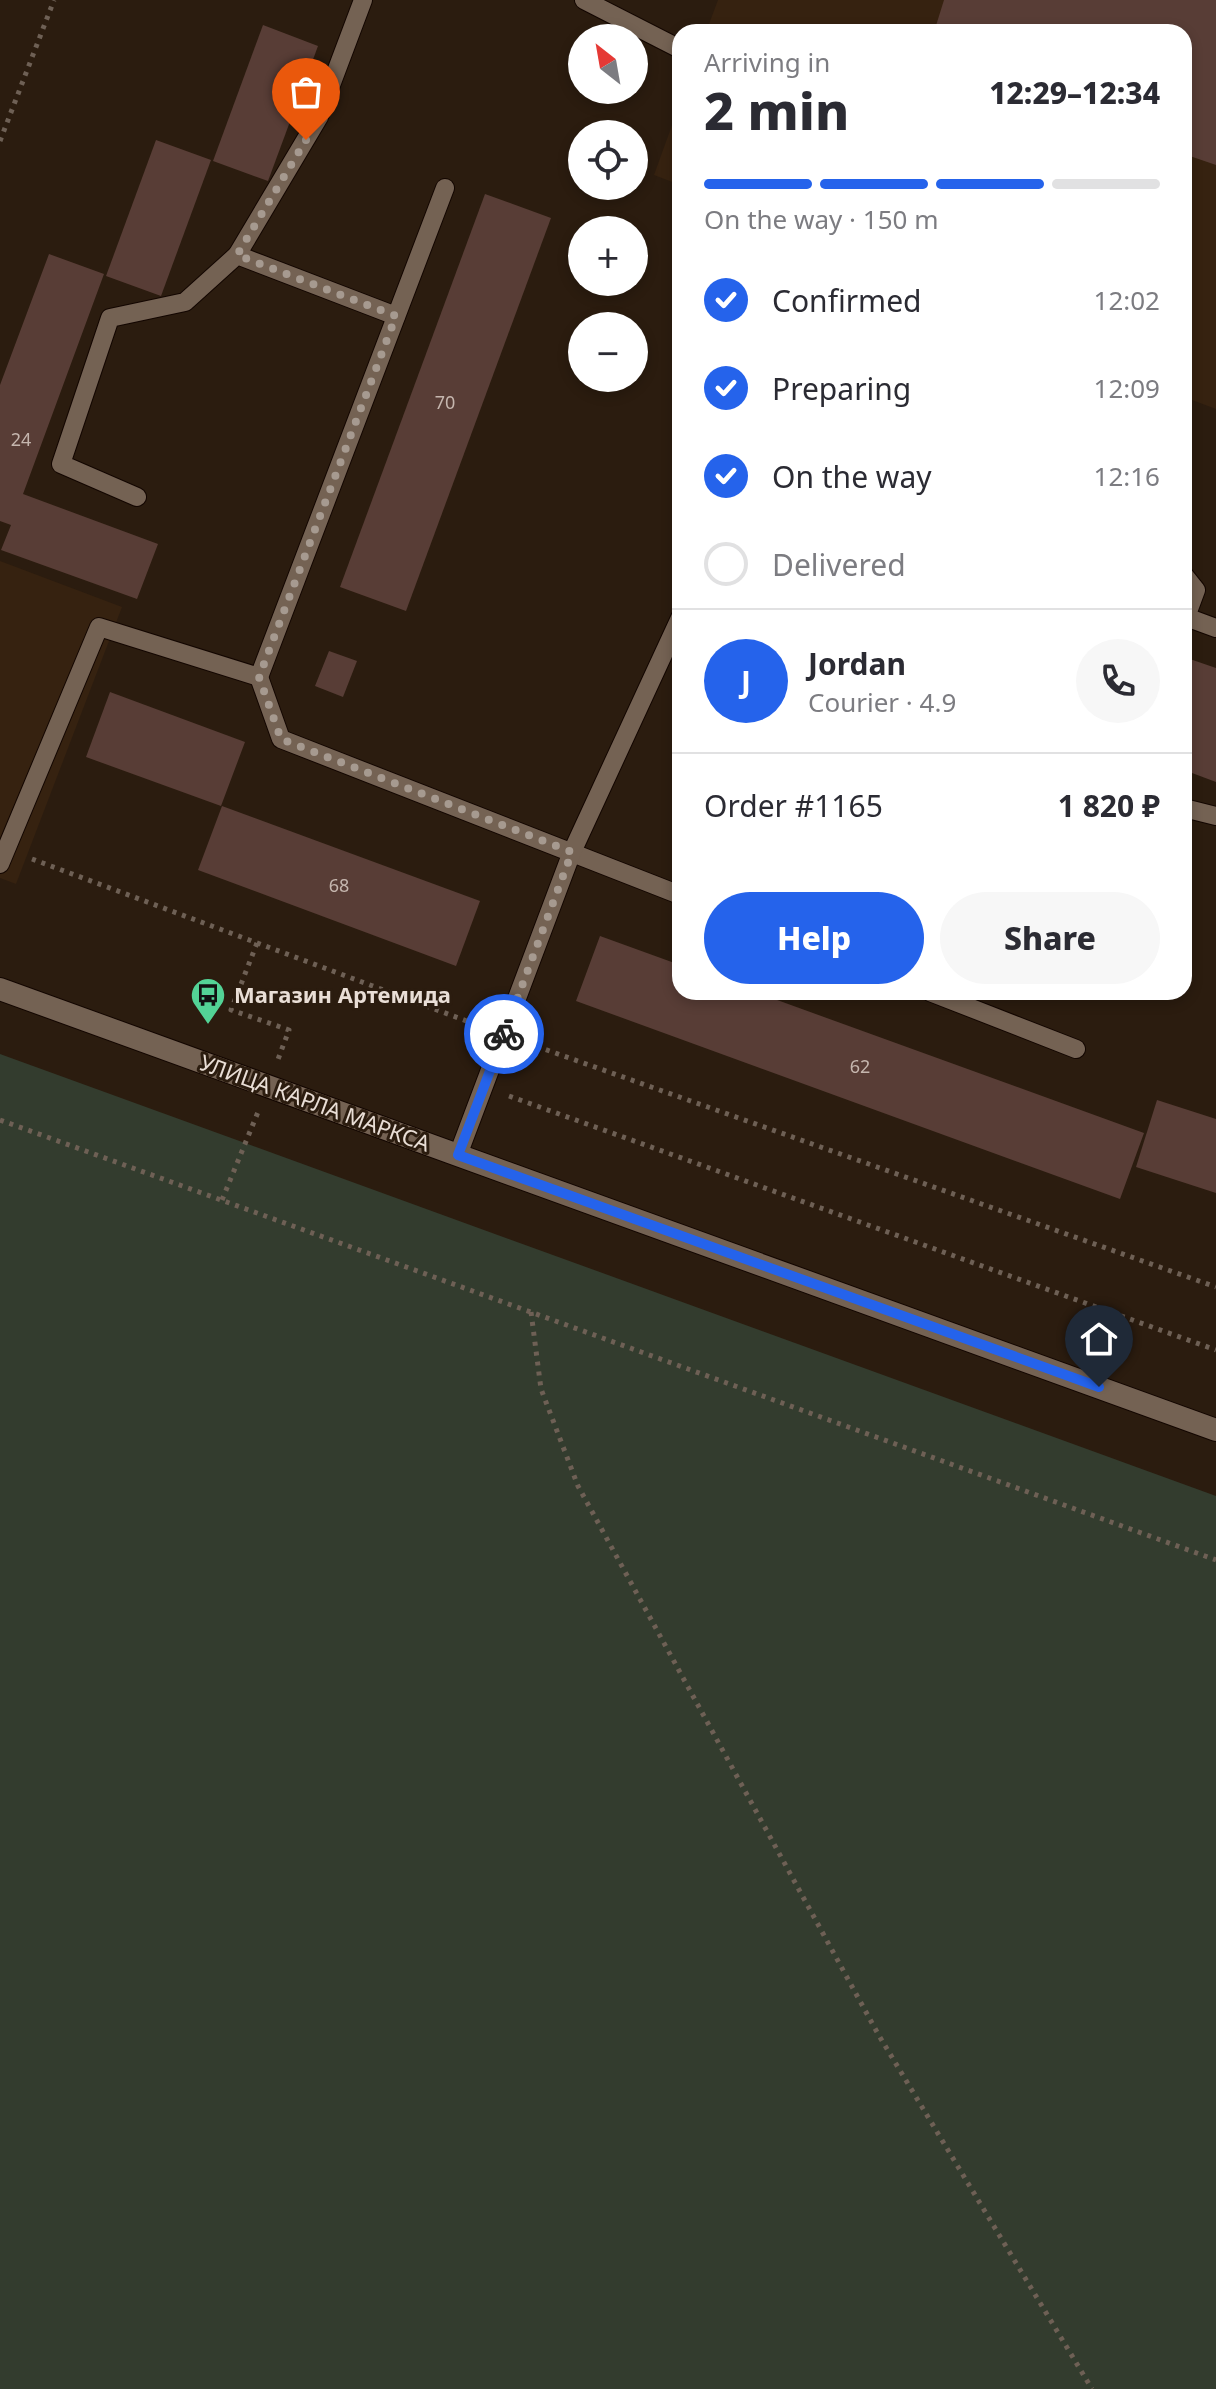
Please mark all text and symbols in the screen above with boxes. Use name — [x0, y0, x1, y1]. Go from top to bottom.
north arrow — [568, 24, 648, 104]
map controls — [568, 24, 648, 392]
text: Arriving in — [704, 44, 830, 80]
pin — [272, 58, 340, 140]
icon: bag — [284, 70, 328, 114]
text: 12:29–12:34 — [989, 72, 1160, 113]
text: 2 min — [704, 74, 849, 145]
button: locate — [568, 120, 648, 200]
text: On the way · 150 m — [704, 201, 938, 237]
button: + — [568, 216, 648, 296]
icon: check — [704, 278, 748, 322]
text: Confirmed — [772, 280, 922, 321]
text: 12:02 — [1094, 282, 1160, 318]
button: − — [568, 312, 648, 392]
icon: check — [704, 366, 748, 410]
text: Preparing — [772, 368, 911, 409]
text: 12:09 — [1094, 370, 1160, 406]
house number: 70 — [435, 390, 455, 414]
house number: 24 — [11, 427, 31, 451]
icon: check — [704, 454, 748, 498]
text: On the way — [772, 456, 932, 497]
text: 12:16 — [1094, 458, 1160, 494]
text: Delivered — [772, 544, 906, 585]
button: phone — [1076, 639, 1160, 723]
text: Jordan — [808, 643, 906, 684]
text: J — [741, 661, 751, 702]
text: Courier · 4.9 — [808, 684, 956, 720]
text: Order #1165 — [704, 785, 883, 826]
text: 1 820 ₽ — [1058, 785, 1160, 826]
house number: 68 — [329, 873, 349, 897]
button: Help — [704, 892, 924, 984]
button: Share — [940, 892, 1160, 984]
bus stop icon: Магазин Артемида — [189, 976, 227, 1026]
place label: Магазин Артемида — [234, 979, 451, 1009]
courier — [464, 994, 544, 1074]
icon: bike — [482, 1012, 526, 1056]
street label: УЛИЦА КАРЛА МАРКСА — [196, 1046, 436, 1158]
house number: 62 — [850, 1054, 870, 1078]
pin — [1065, 1305, 1133, 1387]
icon: home — [1077, 1317, 1121, 1361]

